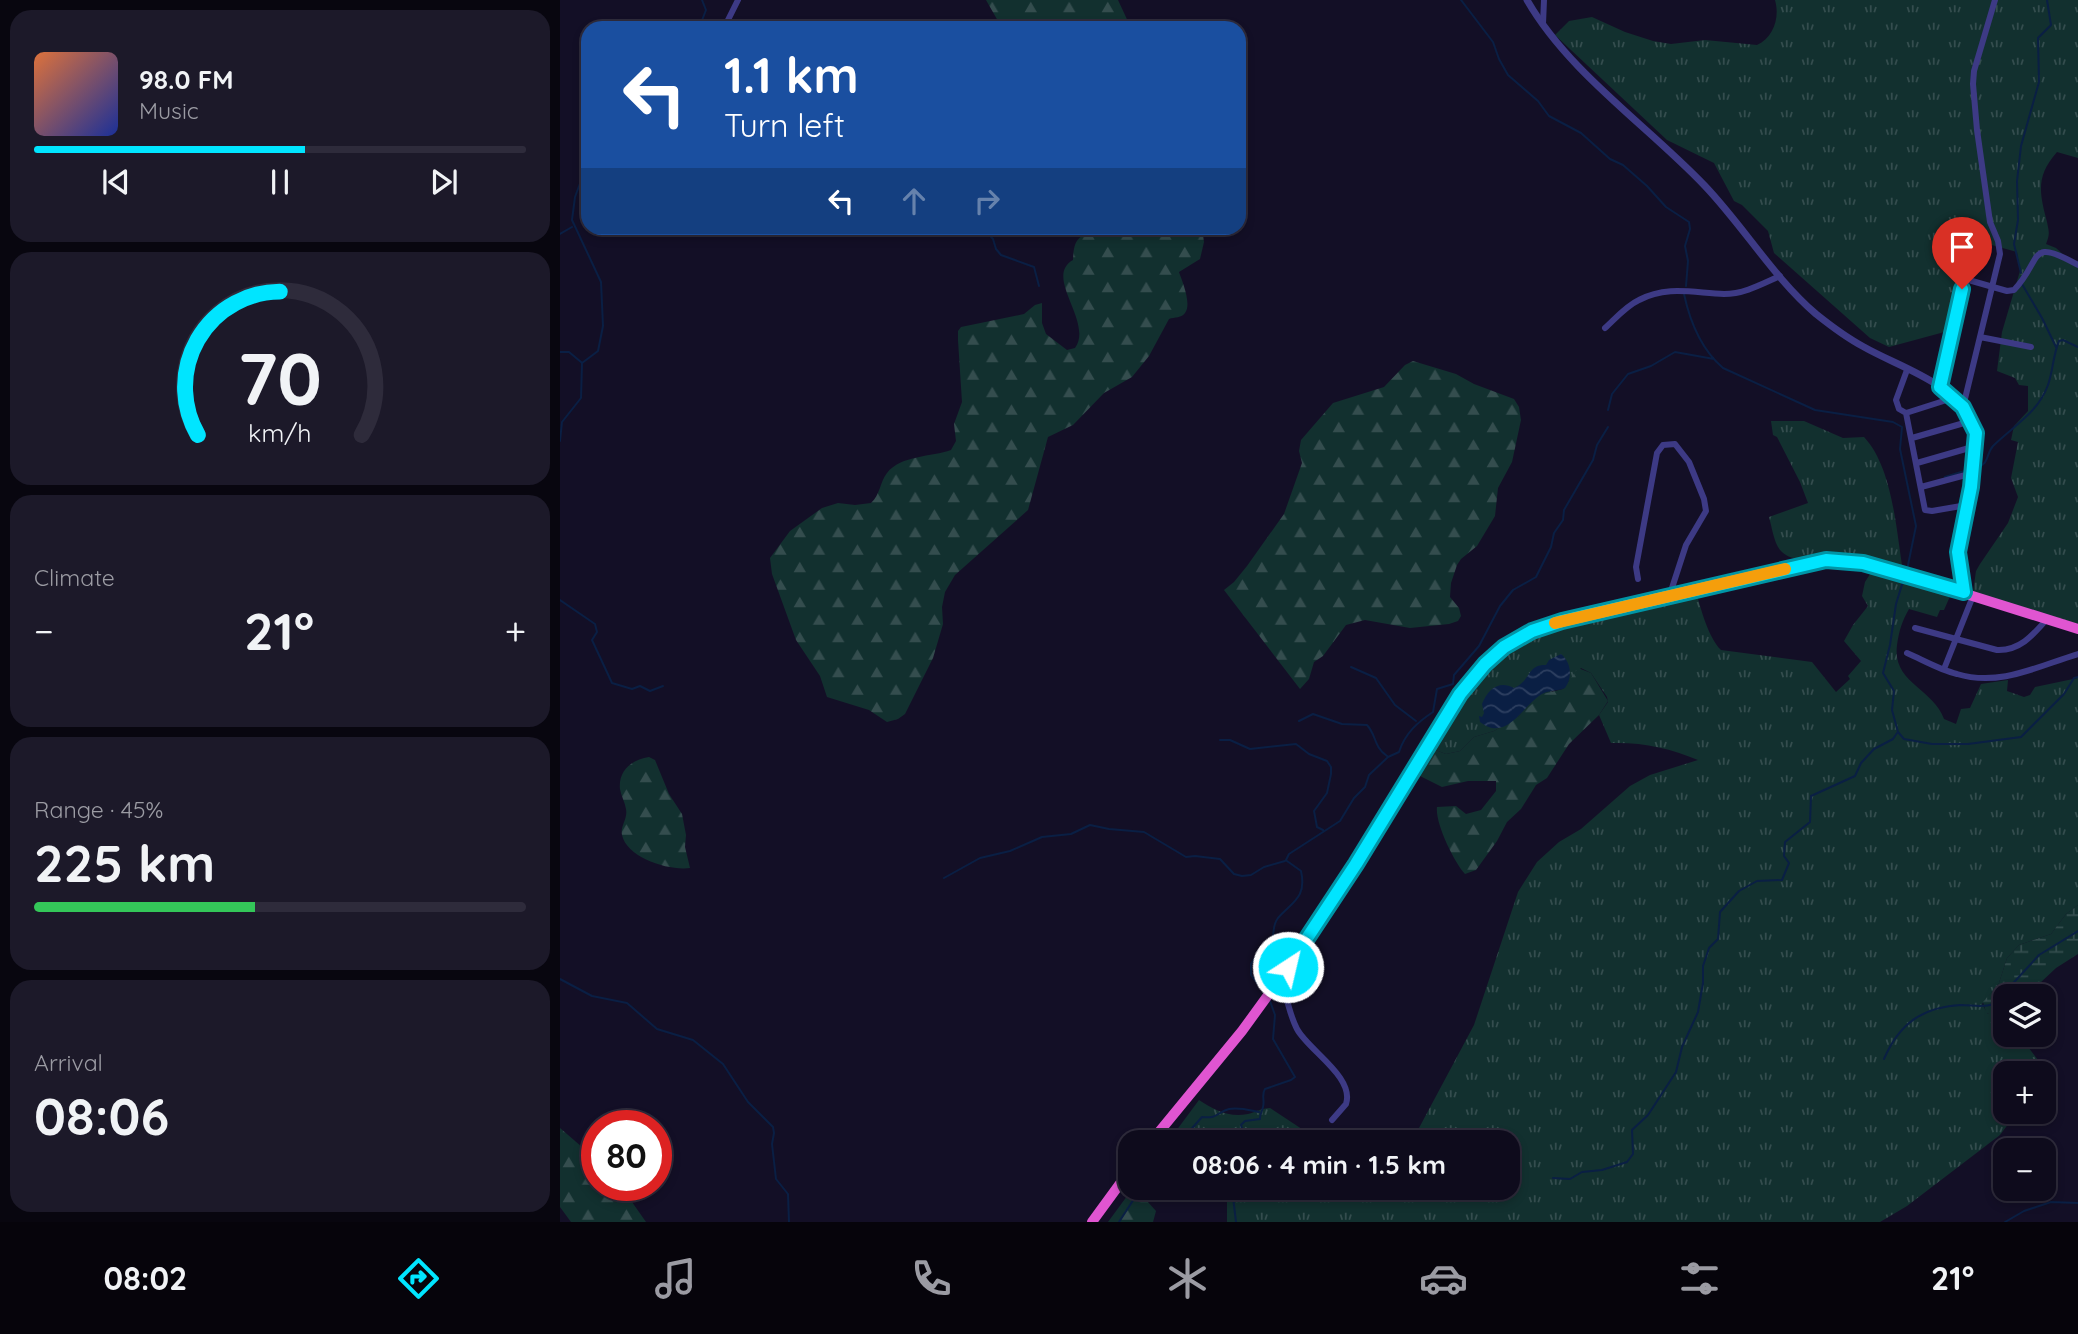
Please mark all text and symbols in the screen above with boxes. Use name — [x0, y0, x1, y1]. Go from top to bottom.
text: 1.1 km — [724, 44, 859, 105]
icon: left — [609, 49, 700, 140]
text: 98.0 FM — [139, 63, 234, 96]
text: Music — [139, 96, 199, 125]
text: Turn left — [724, 105, 845, 145]
icon: previous — [97, 163, 135, 201]
icon: pause — [261, 163, 299, 201]
icon: next — [425, 163, 463, 201]
icon: left — [822, 182, 860, 220]
icon: ahead — [895, 182, 933, 220]
icon: right — [968, 182, 1006, 220]
pin — [1932, 217, 1992, 289]
icon: arrive — [1943, 228, 1981, 266]
text: 70 — [238, 332, 322, 423]
text: km/h — [248, 416, 312, 447]
text: Climate — [34, 563, 115, 592]
text: 21° — [244, 598, 314, 663]
text: − — [34, 607, 54, 655]
text: + — [505, 607, 526, 655]
text: Range · 45% — [34, 795, 163, 824]
text: 225 km — [34, 830, 215, 895]
position arrow — [1251, 930, 1325, 1004]
map controls — [1993, 984, 2056, 1201]
button: layers — [1993, 984, 2056, 1047]
text: Arrival — [34, 1048, 103, 1077]
button: + — [1993, 1061, 2056, 1124]
text: 08:06 — [34, 1083, 169, 1148]
speed limit sign: 80 — [581, 1110, 672, 1201]
button: − — [1993, 1138, 2056, 1201]
text: 08:06 · 4 min · 1.5 km — [1192, 1148, 1446, 1181]
icon: directions — [394, 1254, 443, 1303]
icon: music — [651, 1254, 700, 1303]
icon: phone — [907, 1254, 956, 1303]
icon: climate — [1163, 1254, 1212, 1303]
icon: car — [1419, 1254, 1468, 1303]
icon: filters — [1675, 1254, 1724, 1303]
text: 08:02 — [104, 1258, 187, 1298]
text: 21° — [1931, 1258, 1974, 1298]

